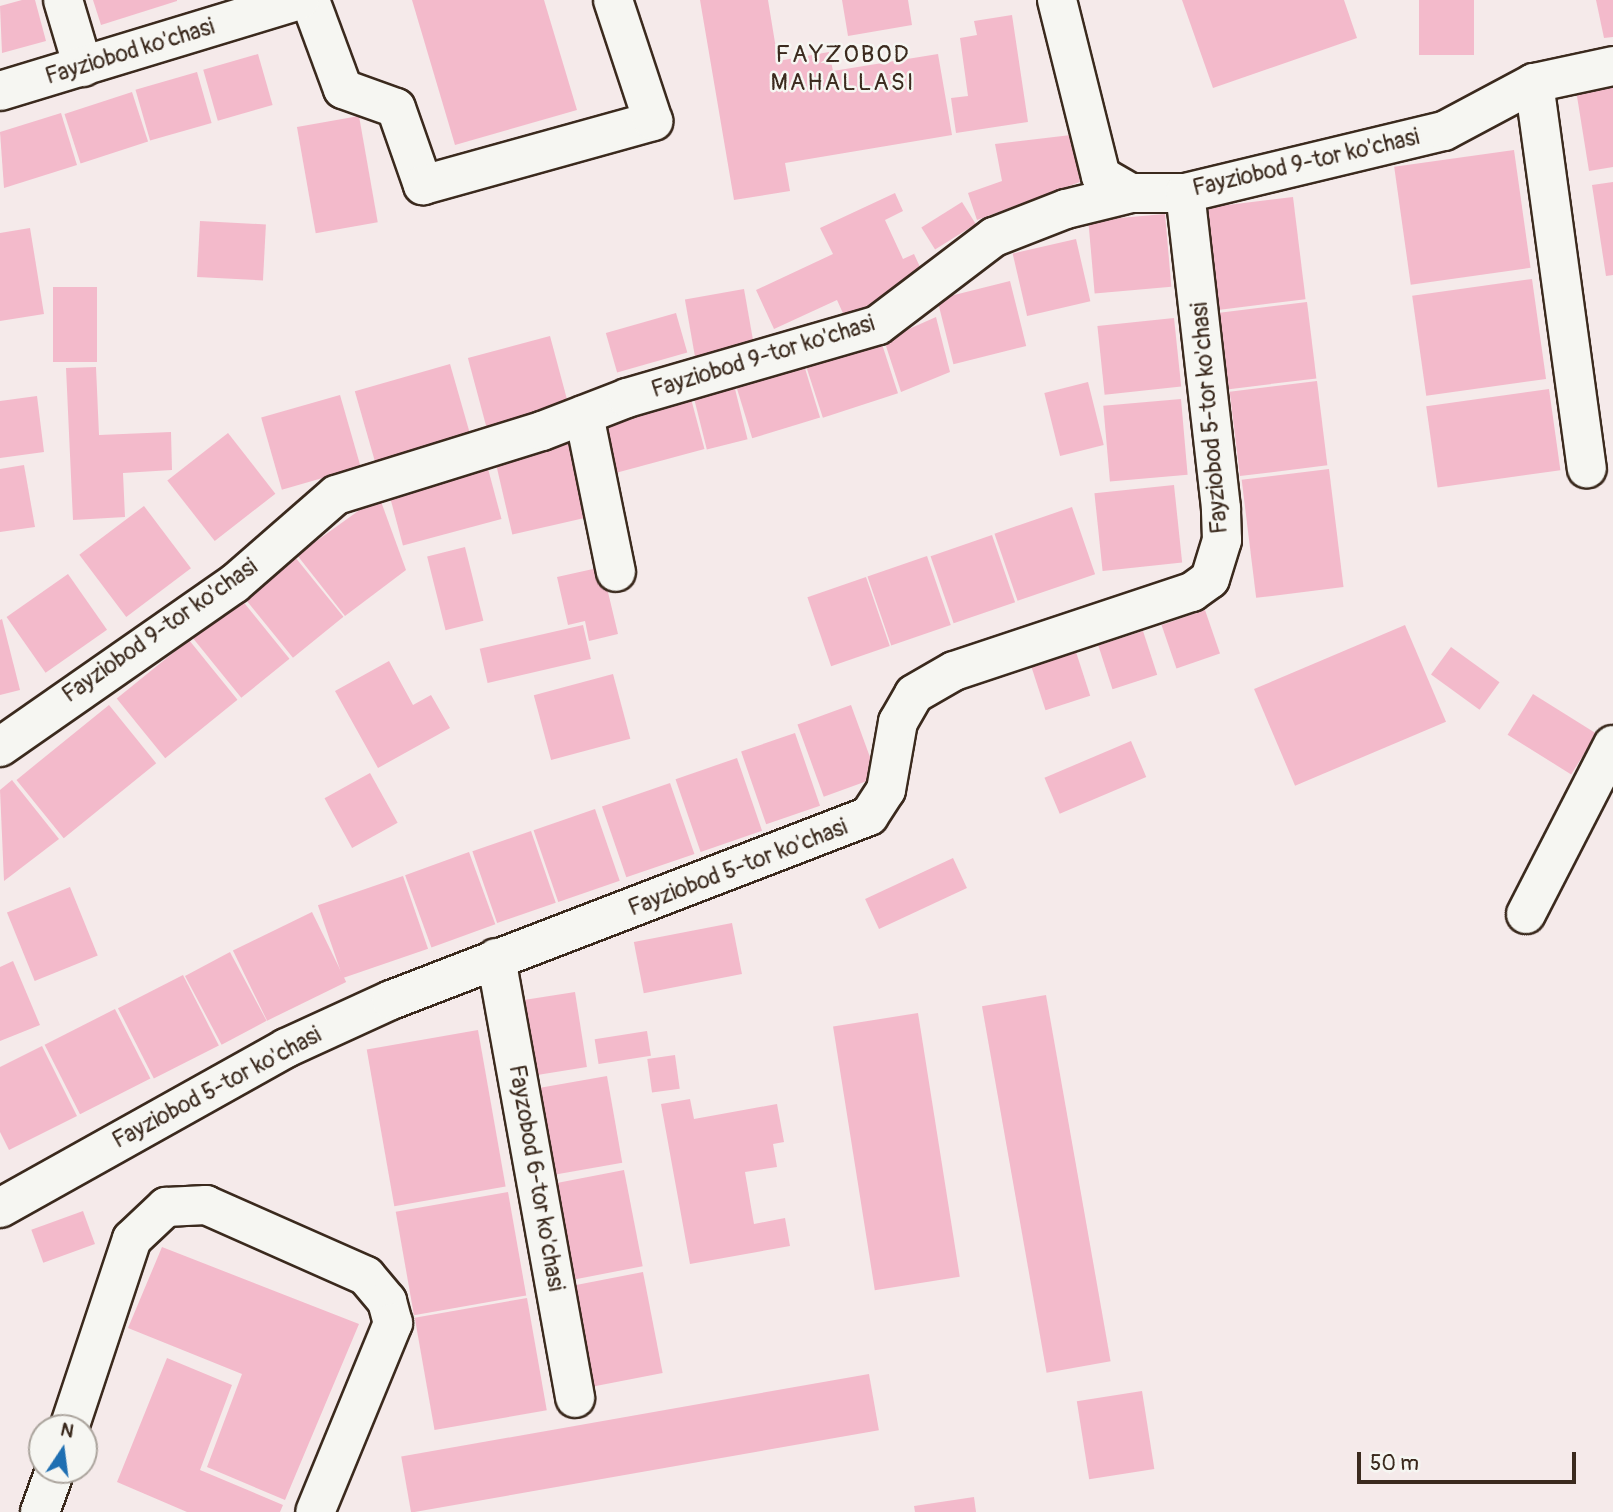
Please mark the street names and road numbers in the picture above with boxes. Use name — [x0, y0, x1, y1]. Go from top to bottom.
street label: Fayziobod ko'chasi — [42, 13, 218, 91]
street label: Fayziobod 9-tor ko'chasi — [1190, 123, 1422, 203]
street label: Fayziobod 5-tor ko'chasi — [1186, 301, 1234, 535]
street label: Fayziobod 9-tor ko'chasi — [648, 310, 878, 404]
street label: Fayziobod 9-tor ko'chasi — [57, 553, 263, 709]
street label: Fayziobod 5-tor ko'chasi — [625, 813, 851, 923]
street label: Fayziobod 5-tor ko'chasi — [108, 1021, 326, 1155]
street label: Fayzobod 6-tor ko'chasi — [503, 1063, 569, 1293]

